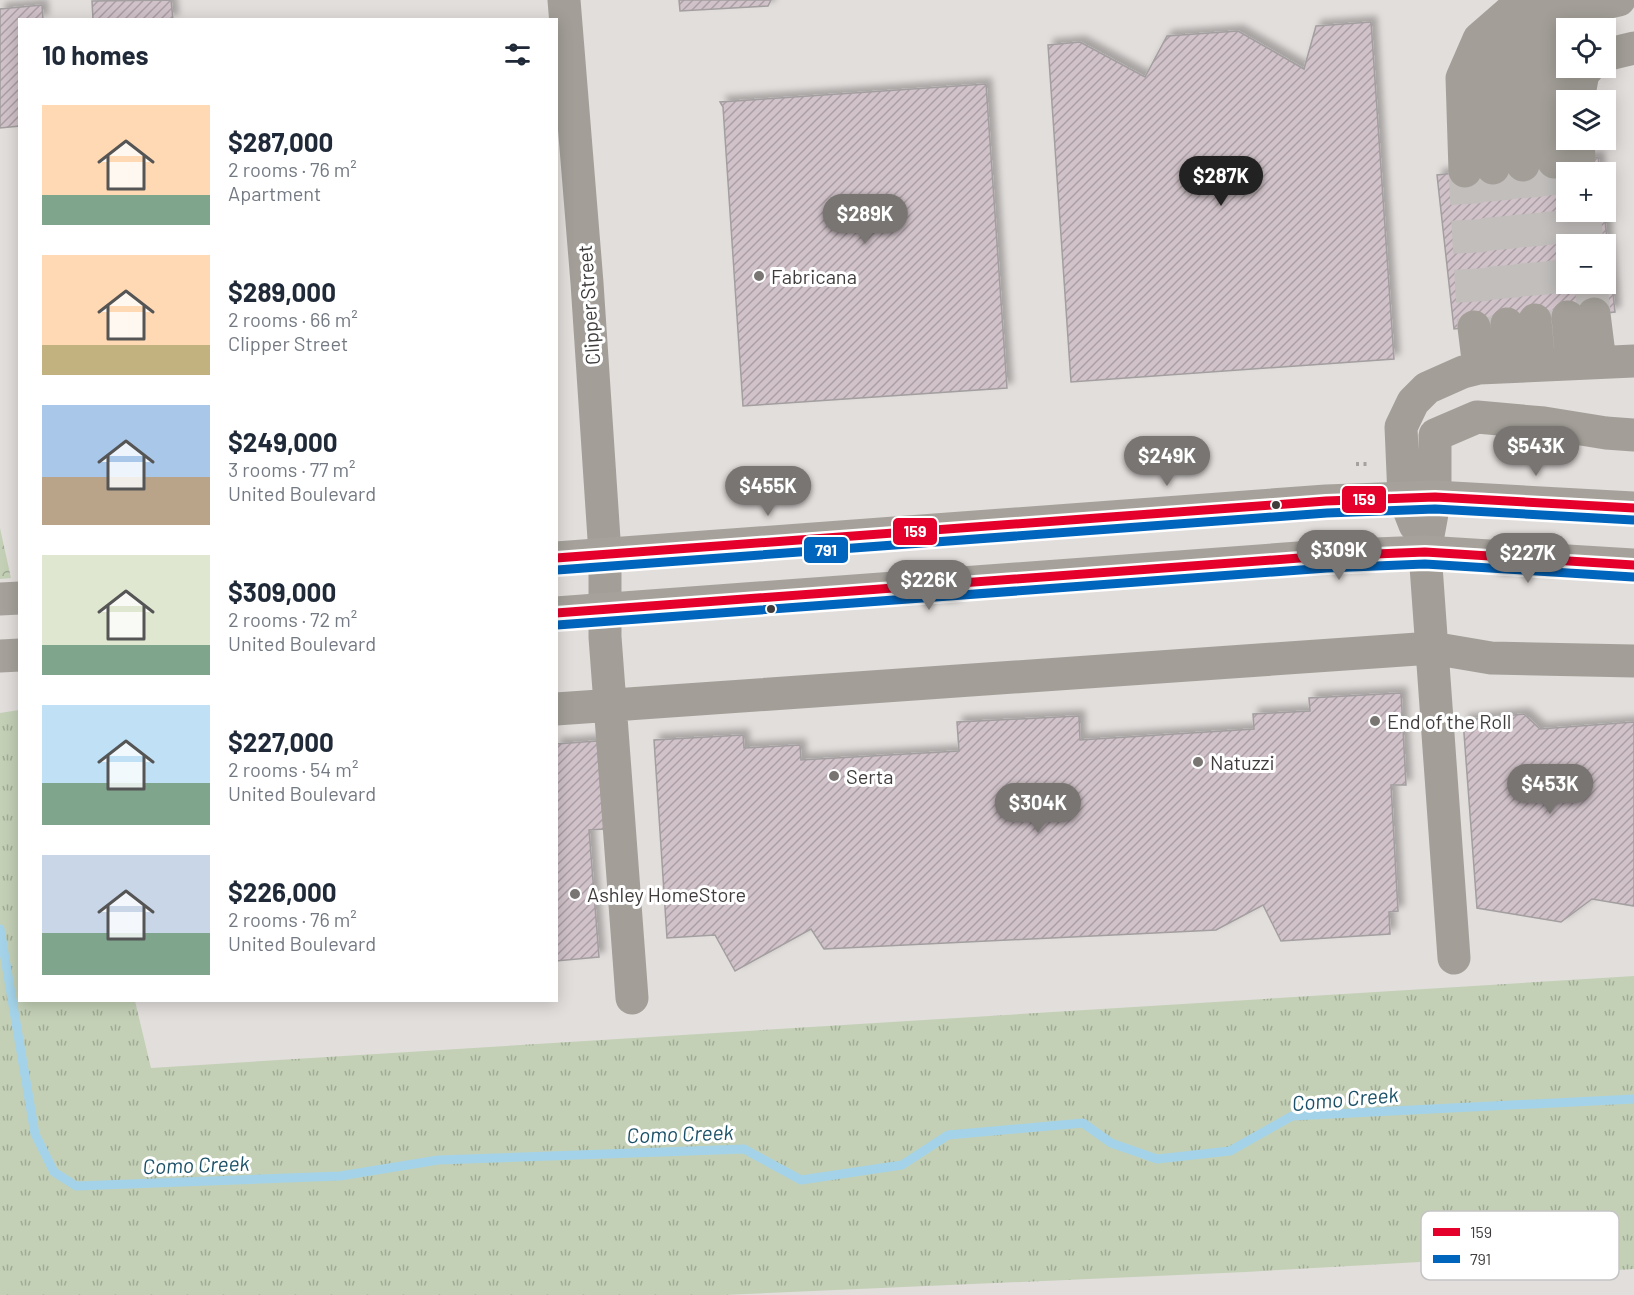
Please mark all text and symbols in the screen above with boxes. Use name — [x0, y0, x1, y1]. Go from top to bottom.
map controls — [1556, 18, 1616, 294]
button: locate — [1556, 18, 1616, 78]
icon: filters — [501, 38, 534, 71]
text: 10 homes — [42, 39, 149, 70]
button: layers — [1556, 90, 1616, 150]
text: $287,000 — [228, 126, 333, 157]
icon: home — [90, 129, 162, 201]
pin: $287K — [1179, 156, 1263, 207]
text: 2 rooms · 76 m² — [228, 157, 357, 181]
button: + — [1556, 162, 1616, 222]
text: $287K — [1193, 163, 1249, 187]
text: Apartment — [228, 181, 321, 205]
pin: $289K — [823, 194, 907, 245]
text: $289K — [837, 201, 893, 225]
button: − — [1556, 234, 1616, 294]
street label: Clipper Street — [572, 244, 604, 366]
place label: Fabricana — [771, 264, 857, 288]
marker: Fabricana — [752, 269, 766, 283]
text: $289,000 — [228, 276, 336, 307]
icon: home — [90, 279, 162, 351]
text: 2 rooms · 66 m² — [228, 307, 358, 331]
text: Clipper Street — [228, 331, 348, 355]
text: $249,000 — [228, 426, 338, 457]
pin: $543K — [1494, 426, 1578, 477]
icon: home — [90, 429, 162, 501]
text: $543K — [1507, 433, 1565, 457]
pin: $249K — [1125, 436, 1209, 487]
text: $249K — [1138, 443, 1196, 467]
text: 3 rooms · 77 m² — [228, 457, 356, 481]
pin: $455K — [726, 466, 810, 517]
text: $455K — [739, 473, 797, 497]
text: United Boulevard — [228, 481, 376, 505]
line badge: 159 — [1341, 485, 1387, 514]
text: 159 — [1353, 489, 1375, 508]
unlabelled marker — [1270, 499, 1282, 511]
line badge: 159 — [892, 517, 938, 546]
text: 159 — [904, 521, 926, 540]
pin: $309K — [1297, 530, 1381, 581]
pin: $227K — [1486, 533, 1570, 584]
line badge: 791 — [803, 536, 849, 564]
text: $309K — [1311, 537, 1367, 561]
text: 791 — [815, 540, 837, 559]
text: $227K — [1500, 540, 1556, 564]
pin: $226K — [887, 560, 971, 611]
text: $226K — [900, 567, 958, 591]
text: $309,000 — [228, 576, 336, 607]
icon: home — [90, 579, 162, 651]
unlabelled marker — [765, 603, 777, 615]
text: 2 rooms · 72 m² — [228, 607, 357, 631]
text: United Boulevard — [228, 631, 376, 655]
place label: End of the Roll — [1387, 709, 1511, 733]
marker: End of the Roll — [1368, 714, 1382, 728]
text: $227,000 — [228, 726, 334, 757]
icon: home — [90, 729, 162, 801]
place label: Natuzzi — [1210, 750, 1275, 774]
marker: Natuzzi — [1191, 755, 1205, 769]
text: 2 rooms · 54 m² — [228, 757, 358, 781]
place label: Serta — [846, 764, 893, 788]
pin: $453K — [1508, 764, 1592, 815]
marker: Serta — [827, 769, 841, 783]
text: $453K — [1521, 771, 1579, 795]
text: United Boulevard — [228, 781, 376, 805]
pin: $304K — [996, 783, 1080, 834]
text: $304K — [1009, 790, 1067, 814]
text: $226,000 — [228, 876, 337, 907]
icon: home — [90, 879, 162, 951]
place label: Ashley HomeStore — [587, 882, 746, 906]
marker: Ashley HomeStore — [568, 887, 582, 901]
text: 2 rooms · 76 m² — [228, 907, 357, 931]
text: United Boulevard — [228, 931, 376, 955]
water label: Como Creek — [1291, 1081, 1400, 1115]
water label: Como Creek — [626, 1119, 735, 1147]
water label: Como Creek — [142, 1150, 251, 1178]
legend — [1421, 1211, 1619, 1280]
text: 159 — [1470, 1222, 1492, 1241]
text: 791 — [1470, 1249, 1491, 1268]

